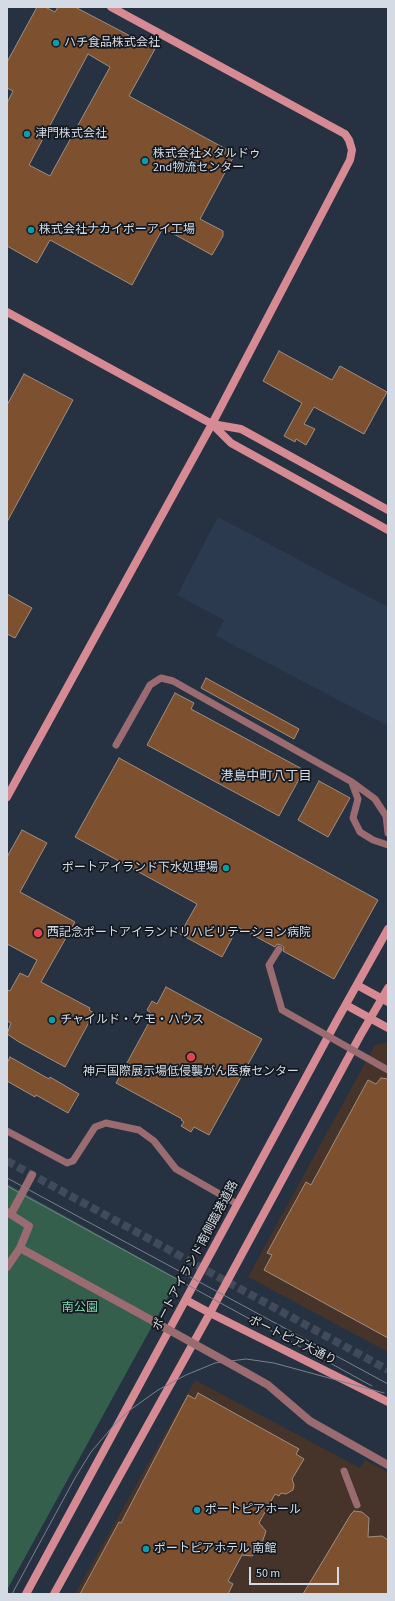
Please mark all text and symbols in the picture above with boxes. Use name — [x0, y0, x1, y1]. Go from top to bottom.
place label: ハチ食品株式会社 — [64, 36, 160, 50]
marker: ハチ食品株式会社 — [51, 38, 61, 48]
place label: 津門株式会社 — [35, 127, 107, 141]
marker: 津門株式会社 — [22, 129, 32, 139]
place label: 株式会社メタルドゥ 2nd物流センター — [153, 147, 261, 175]
marker: 株式会社メタルドゥ 2nd物流センター — [140, 156, 150, 166]
place label: 株式会社ナカイポーアイ工場 — [39, 223, 195, 237]
marker: 株式会社ナカイポーアイ工場 — [26, 225, 36, 235]
district label: 港島中町八丁目 — [221, 769, 311, 785]
place label: ポートアイランド下水処理場 — [62, 861, 218, 875]
marker: ポートアイランド下水処理場 — [221, 863, 231, 873]
place label: 西記念ポートアイランドリハビリテーション病院 — [47, 926, 311, 940]
marker: 西記念ポートアイランドリハビリテーション病院 — [32, 927, 44, 939]
place label: チャイルド・ケモ・ハウス — [60, 1013, 204, 1027]
marker: チャイルド・ケモ・ハウス — [47, 1015, 57, 1025]
marker: 神戸国際展示場低侵襲がん医療センター — [185, 1051, 197, 1063]
place label: 神戸国際展示場低侵襲がん医療センター — [83, 1065, 299, 1079]
street label: ポートアイランド南側臨港道路 — [150, 1178, 242, 1334]
park label: 南公園 — [62, 1301, 98, 1315]
street label: ポートピア大通り — [246, 1313, 338, 1369]
place label: ポートピアホール — [205, 1503, 301, 1517]
marker: ポートピアホール — [192, 1505, 202, 1515]
place label: ポートピアホテル 南館 — [154, 1542, 276, 1556]
marker: ポートピアホテル 南館 — [141, 1544, 151, 1554]
scale bar — [251, 1559, 341, 1585]
text: 50 m — [256, 1565, 280, 1582]

